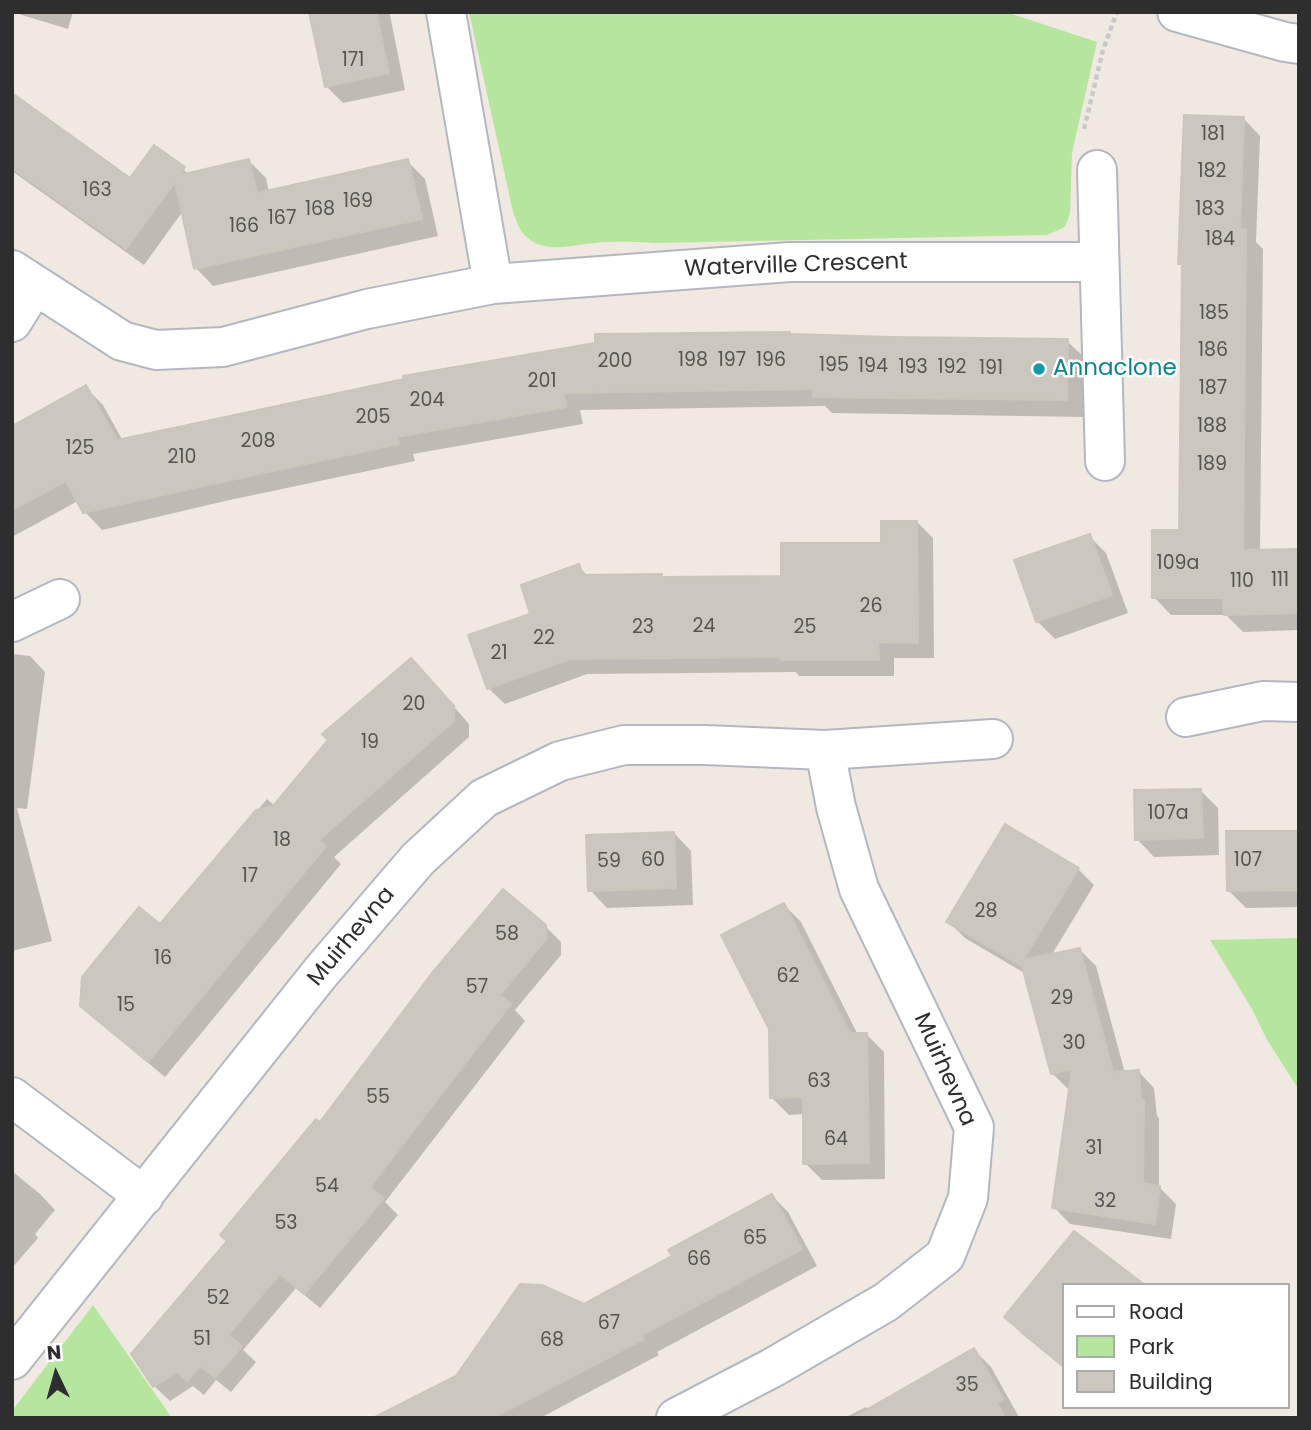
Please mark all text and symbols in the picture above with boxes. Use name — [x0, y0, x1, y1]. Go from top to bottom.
house number: 171 — [342, 50, 364, 72]
house number: 181 — [1201, 124, 1225, 146]
house number: 182 — [1198, 161, 1226, 183]
house number: 163 — [82, 180, 112, 202]
house number: 169 — [343, 191, 373, 213]
house number: 168 — [305, 199, 335, 221]
house number: 183 — [1195, 199, 1225, 221]
house number: 167 — [268, 208, 296, 230]
house number: 166 — [229, 216, 259, 238]
house number: 184 — [1205, 229, 1235, 251]
street label: Waterville Crescent — [684, 248, 908, 284]
house number: 185 — [1199, 303, 1229, 325]
house number: 186 — [1198, 340, 1228, 362]
house number: 198 — [678, 350, 708, 372]
house number: 197 — [718, 350, 746, 372]
house number: 196 — [756, 350, 786, 372]
house number: 200 — [598, 351, 632, 373]
house number: 195 — [819, 355, 849, 377]
place label: Annaclone — [1053, 355, 1177, 383]
house number: 194 — [858, 356, 888, 378]
house number: 193 — [898, 357, 928, 379]
house number: 192 — [938, 357, 966, 379]
house number: 191 — [979, 358, 1003, 380]
marker: Annaclone — [1031, 361, 1047, 377]
house number: 201 — [528, 371, 556, 393]
house number: 187 — [1199, 378, 1227, 400]
house number: 204 — [410, 390, 444, 412]
house number: 205 — [356, 407, 390, 429]
house number: 188 — [1197, 416, 1227, 438]
house number: 208 — [241, 431, 275, 453]
house number: 125 — [66, 438, 94, 460]
house number: 210 — [168, 447, 196, 469]
house number: 189 — [1197, 454, 1227, 476]
house number: 109a — [1157, 553, 1199, 575]
house number: 111 — [1271, 570, 1289, 592]
house number: 110 — [1230, 571, 1254, 593]
house number: 26 — [860, 596, 882, 618]
house number: 24 — [693, 616, 715, 638]
house number: 23 — [632, 617, 654, 639]
house number: 25 — [794, 617, 816, 639]
house number: 22 — [533, 628, 555, 650]
house number: 21 — [490, 643, 508, 665]
house number: 20 — [403, 694, 425, 716]
house number: 19 — [361, 732, 379, 754]
house number: 107a — [1147, 803, 1189, 825]
house number: 18 — [273, 830, 291, 852]
house number: 60 — [641, 850, 665, 872]
house number: 107 — [1234, 850, 1262, 872]
house number: 59 — [597, 851, 621, 873]
house number: 17 — [242, 866, 258, 888]
street label: Muirhevna — [303, 882, 401, 992]
house number: 28 — [975, 901, 997, 923]
house number: 58 — [495, 924, 519, 946]
house number: 16 — [154, 948, 172, 970]
house number: 62 — [777, 966, 799, 988]
house number: 57 — [466, 977, 488, 999]
house number: 29 — [1051, 988, 1073, 1010]
house number: 15 — [117, 995, 135, 1017]
street label: Muirhevna — [907, 1009, 981, 1131]
house number: 30 — [1062, 1033, 1086, 1055]
house number: 63 — [807, 1071, 831, 1093]
house number: 55 — [366, 1087, 390, 1109]
house number: 64 — [824, 1129, 848, 1151]
house number: 31 — [1085, 1138, 1103, 1160]
house number: 54 — [315, 1176, 339, 1198]
house number: 32 — [1094, 1191, 1116, 1213]
house number: 53 — [274, 1213, 298, 1235]
house number: 65 — [743, 1228, 767, 1250]
house number: 66 — [687, 1249, 711, 1271]
legend — [1062, 1283, 1290, 1409]
house number: 52 — [207, 1288, 229, 1310]
text: Road — [1129, 1297, 1184, 1326]
house number: 67 — [598, 1313, 620, 1335]
house number: 51 — [193, 1329, 211, 1351]
house number: 68 — [540, 1330, 564, 1352]
text: Park — [1129, 1332, 1174, 1361]
north arrow — [21, 1339, 91, 1409]
text: N — [46, 1339, 62, 1367]
text: Building — [1129, 1367, 1213, 1396]
house number: 35 — [955, 1375, 979, 1397]

